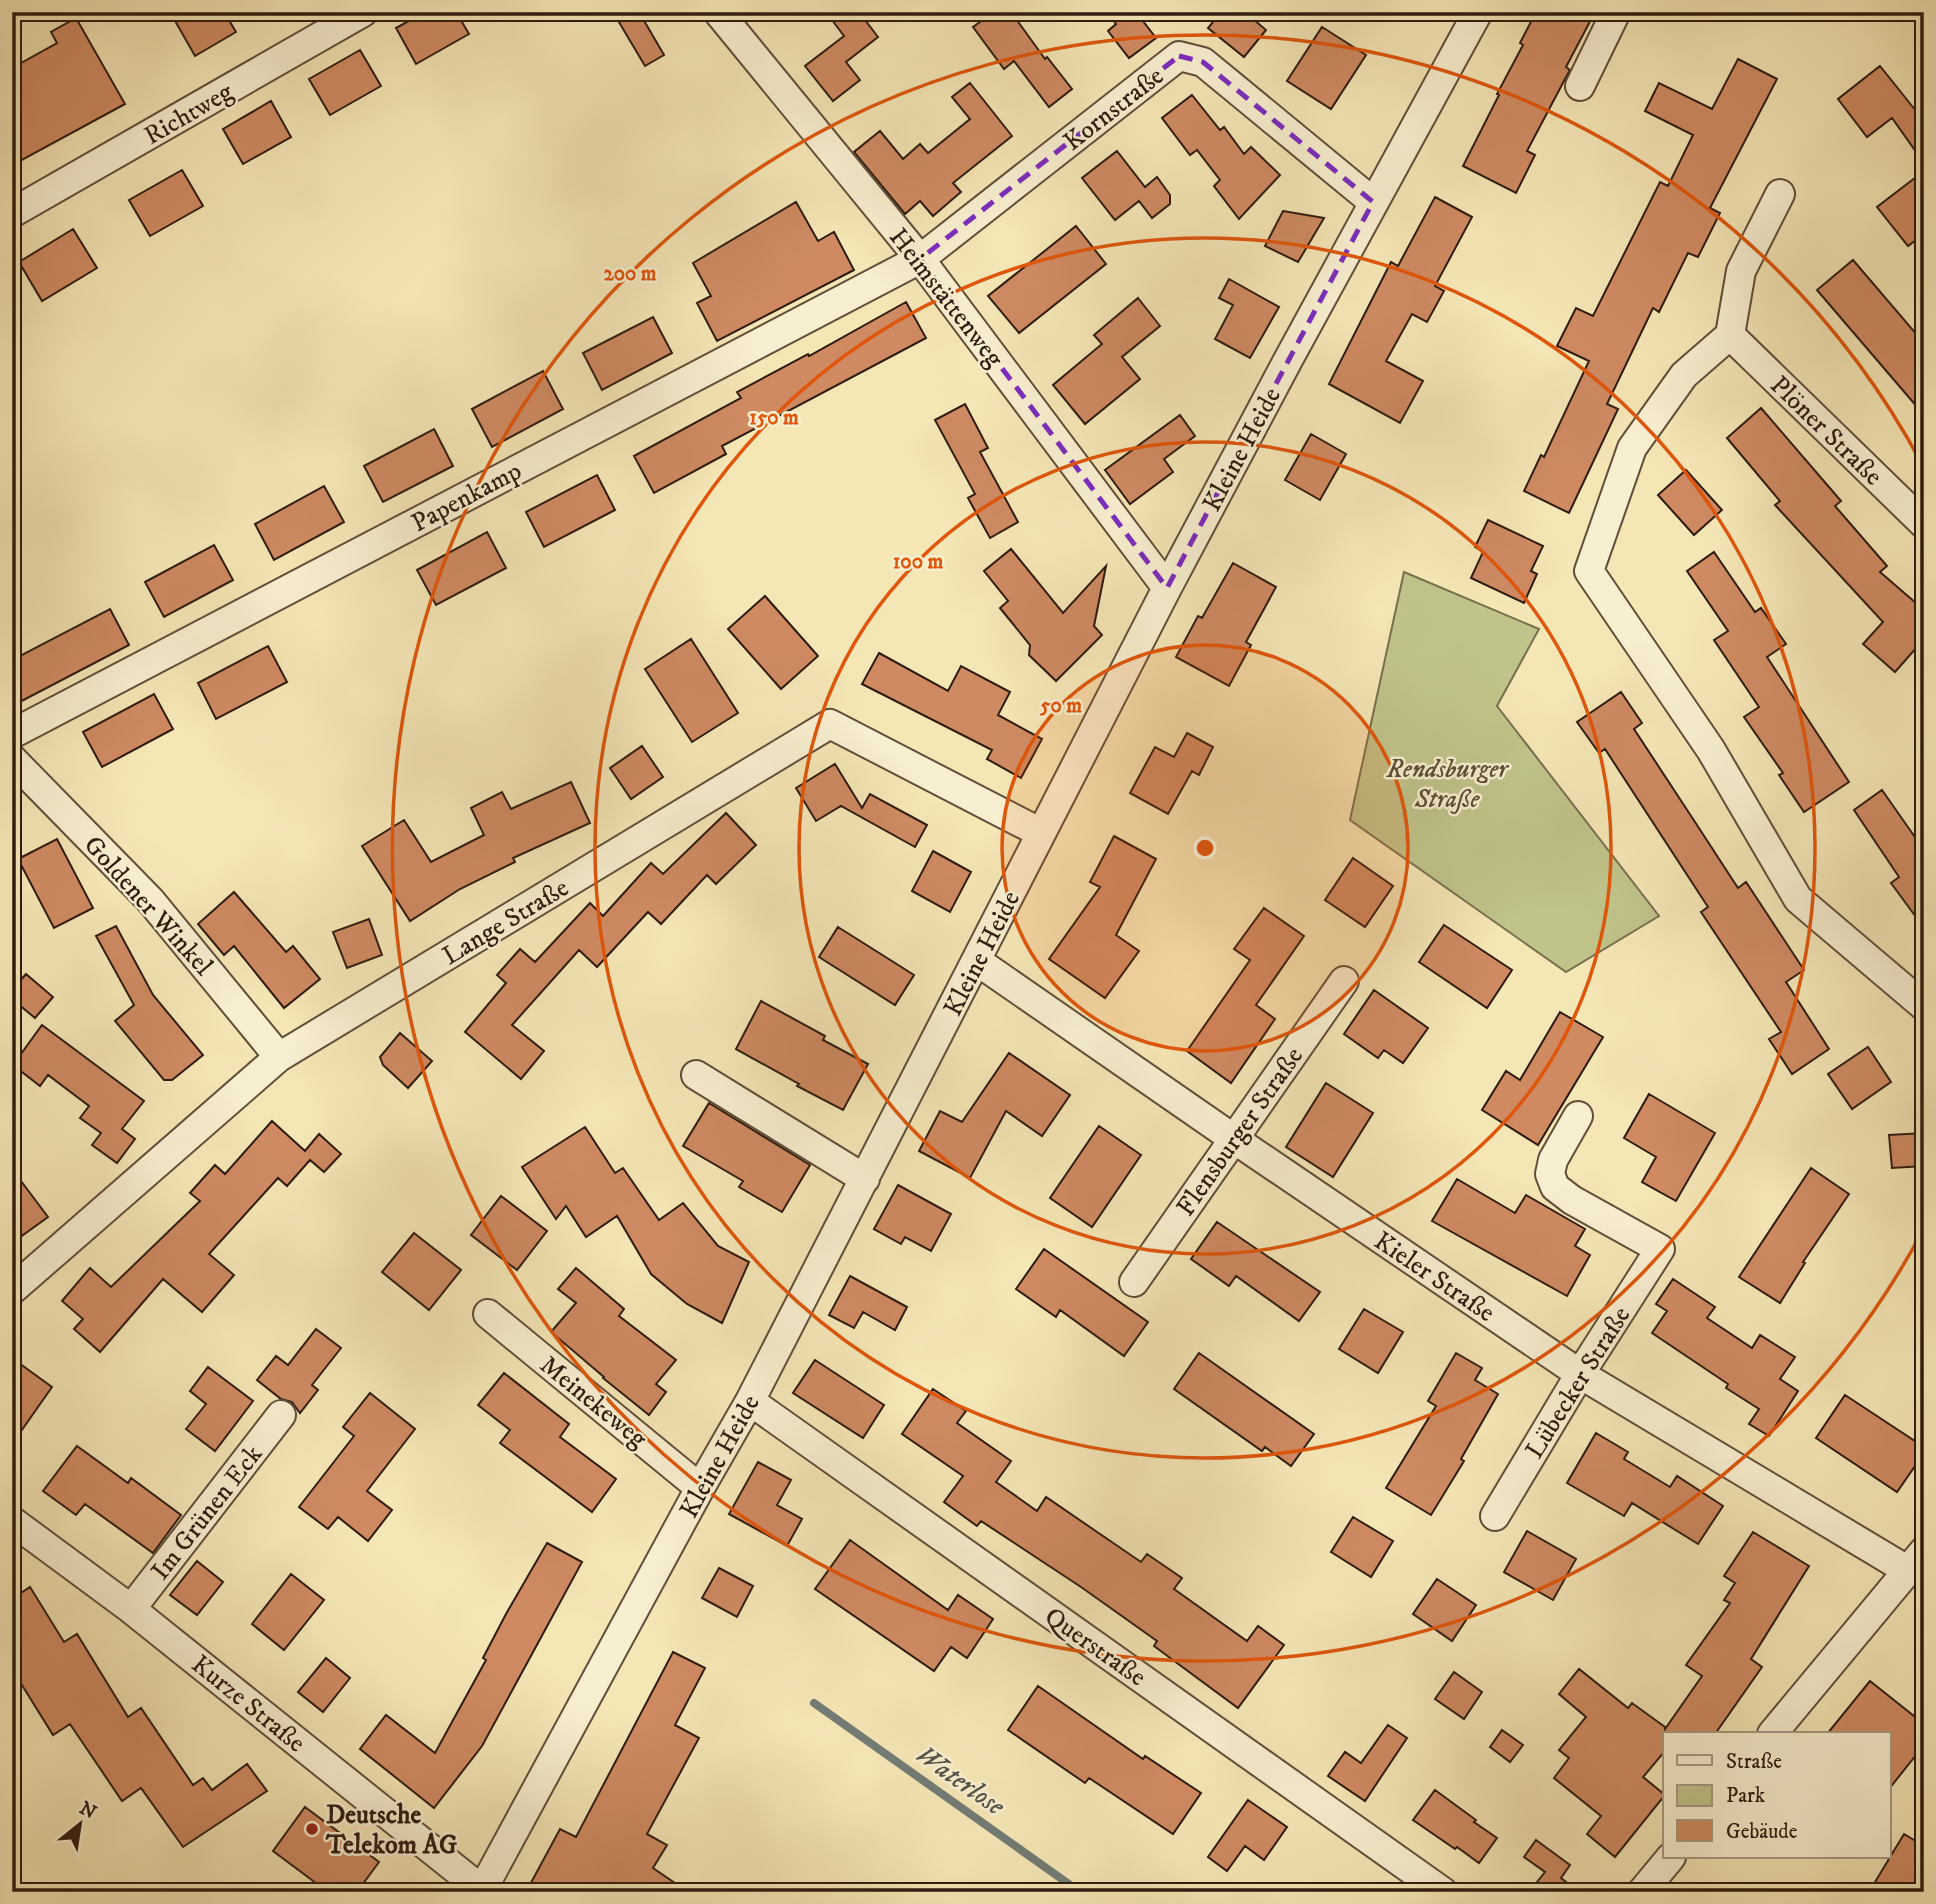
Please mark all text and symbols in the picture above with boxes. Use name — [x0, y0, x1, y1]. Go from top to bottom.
street label: Kornstraße — [1057, 60, 1171, 159]
street label: Richtweg — [138, 76, 239, 153]
street label: Heimstättenweg — [881, 222, 1011, 374]
text: 200 m — [603, 261, 657, 287]
street label: Plöner Straße — [1763, 369, 1889, 493]
street label: Kleine Heide — [1196, 382, 1289, 517]
text: 150 m — [749, 405, 799, 431]
street label: Papenkamp — [406, 455, 527, 540]
text: 100 m — [893, 549, 943, 575]
text: 50 m — [1039, 693, 1082, 719]
park label: Rendsburger Straße — [1385, 753, 1509, 816]
street label: Goldener Winkel — [76, 829, 220, 983]
centre of rings — [1193, 836, 1217, 860]
street label: Lange Straße — [437, 872, 575, 973]
street label: Kleine Heide — [937, 886, 1028, 1022]
street label: Flensburger Straße — [1170, 1041, 1311, 1223]
street label: Kieler Straße — [1367, 1225, 1501, 1330]
street label: Lübecker Straße — [1518, 1301, 1638, 1465]
street label: Meinekeweg — [533, 1349, 654, 1456]
street label: Kleine Heide — [673, 1389, 768, 1524]
street label: Im Grünen Eck — [144, 1439, 270, 1587]
street label: Querstraße — [1038, 1600, 1152, 1694]
street label: Kurze Straße — [184, 1648, 312, 1760]
legend — [1663, 1732, 1890, 1858]
water label: Waterlose — [909, 1737, 1013, 1824]
text: Straße — [1726, 1749, 1782, 1775]
text: Park — [1726, 1783, 1766, 1809]
north arrow — [46, 1788, 116, 1858]
text: N — [75, 1797, 101, 1825]
place label: Deutsche Telekom AG — [325, 1799, 457, 1862]
text: Gebäude — [1726, 1819, 1798, 1845]
marker: Deutsche Telekom AG — [304, 1821, 320, 1837]

